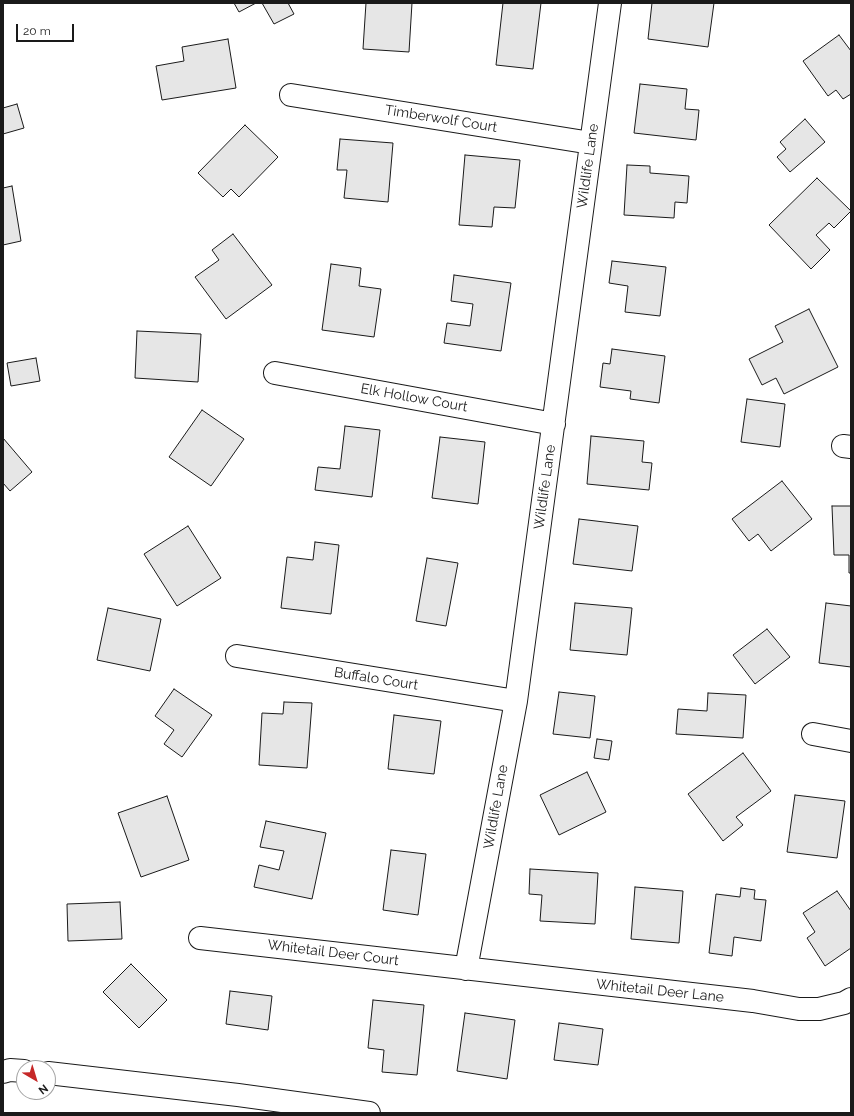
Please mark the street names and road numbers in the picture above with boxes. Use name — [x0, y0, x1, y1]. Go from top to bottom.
street label: Timberwolf Court — [384, 102, 498, 136]
street label: Wildlife Lane — [574, 123, 602, 209]
street label: Elk Hollow Court — [359, 380, 469, 416]
street label: Wildlife Lane — [531, 444, 559, 530]
street label: Buffalo Court — [333, 664, 419, 694]
street label: Wildlife Lane — [480, 763, 512, 851]
street label: Whitetail Deer Court — [266, 937, 400, 969]
street label: Whitetail Deer Lane — [595, 976, 725, 1006]

